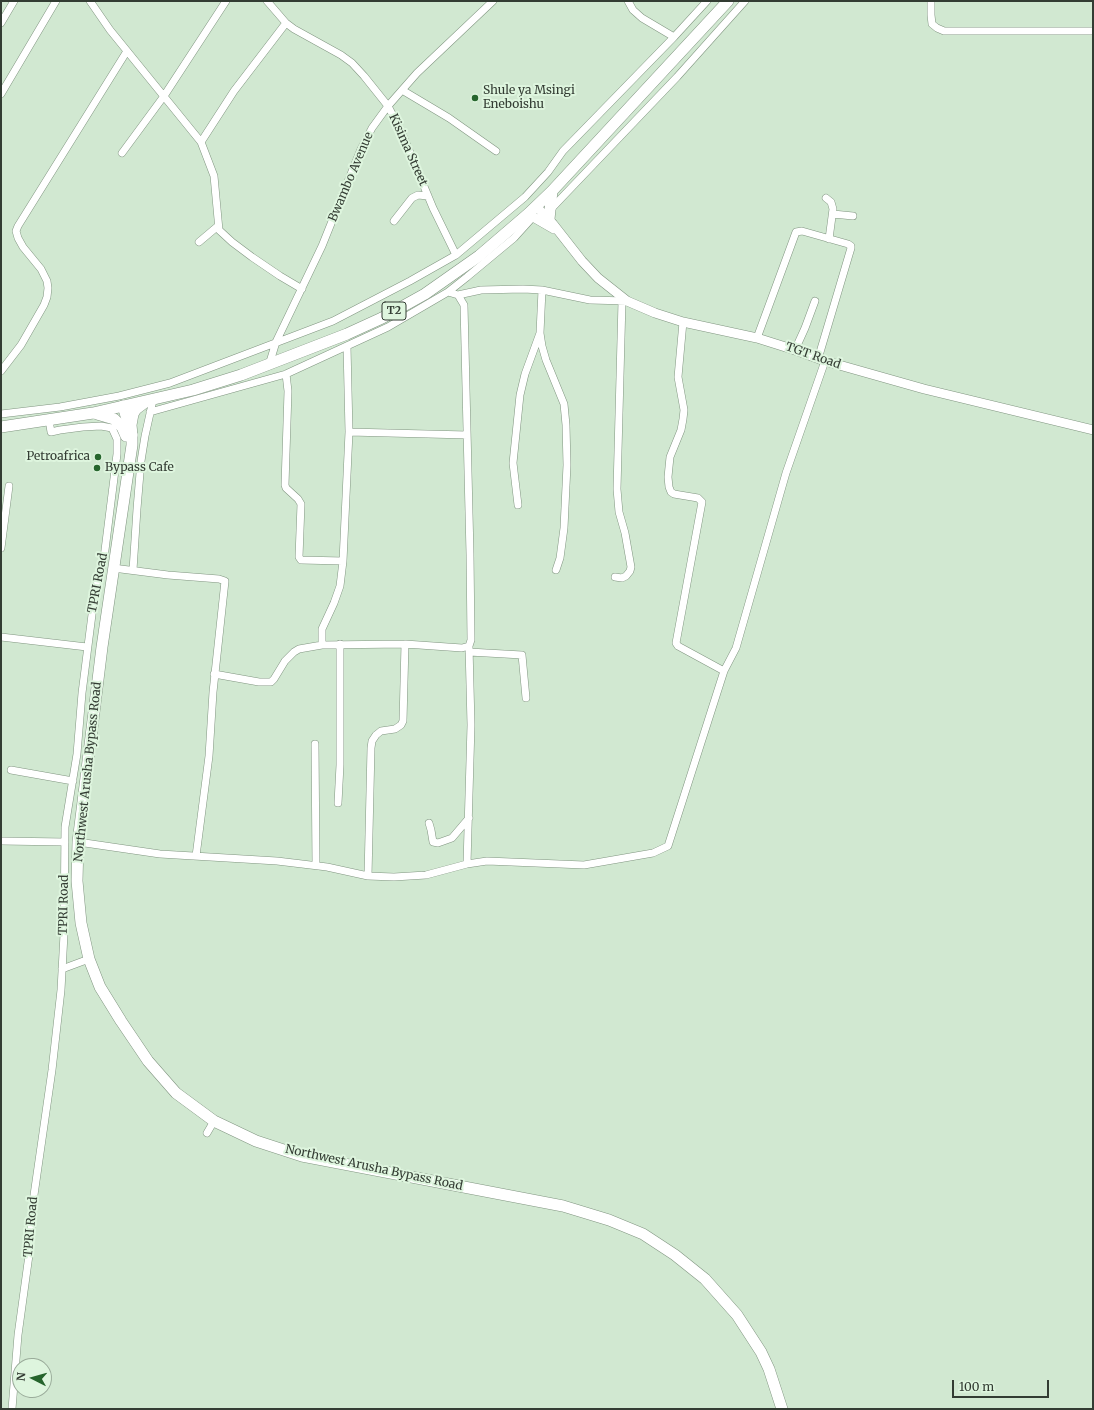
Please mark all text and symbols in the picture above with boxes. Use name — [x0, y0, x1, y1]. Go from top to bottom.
place label: Shule ya Msingi Eneboishu — [483, 84, 575, 112]
marker: Shule ya Msingi Eneboishu — [470, 93, 480, 103]
street label: Kisima Street — [386, 112, 430, 188]
street label: Bwambo Avenue — [326, 130, 376, 224]
road number: T2 — [382, 302, 406, 320]
street label: TGT Road — [784, 340, 842, 372]
place label: Petroafrica — [26, 450, 90, 464]
marker: Petroafrica — [93, 452, 103, 462]
place label: Bypass Cafe — [105, 461, 174, 475]
marker: Bypass Cafe — [92, 463, 102, 473]
street label: TPRI Road — [85, 552, 111, 614]
street label: Northwest Arusha Bypass Road — [71, 681, 105, 863]
street label: TPRI Road — [56, 875, 72, 935]
street label: Northwest Arusha Bypass Road — [284, 1142, 464, 1194]
street label: TPRI Road — [21, 1196, 41, 1258]
north arrow — [12, 1358, 52, 1398]
text: N — [14, 1372, 28, 1382]
scale bar — [954, 1372, 1051, 1398]
text: 100 m — [959, 1379, 994, 1394]

